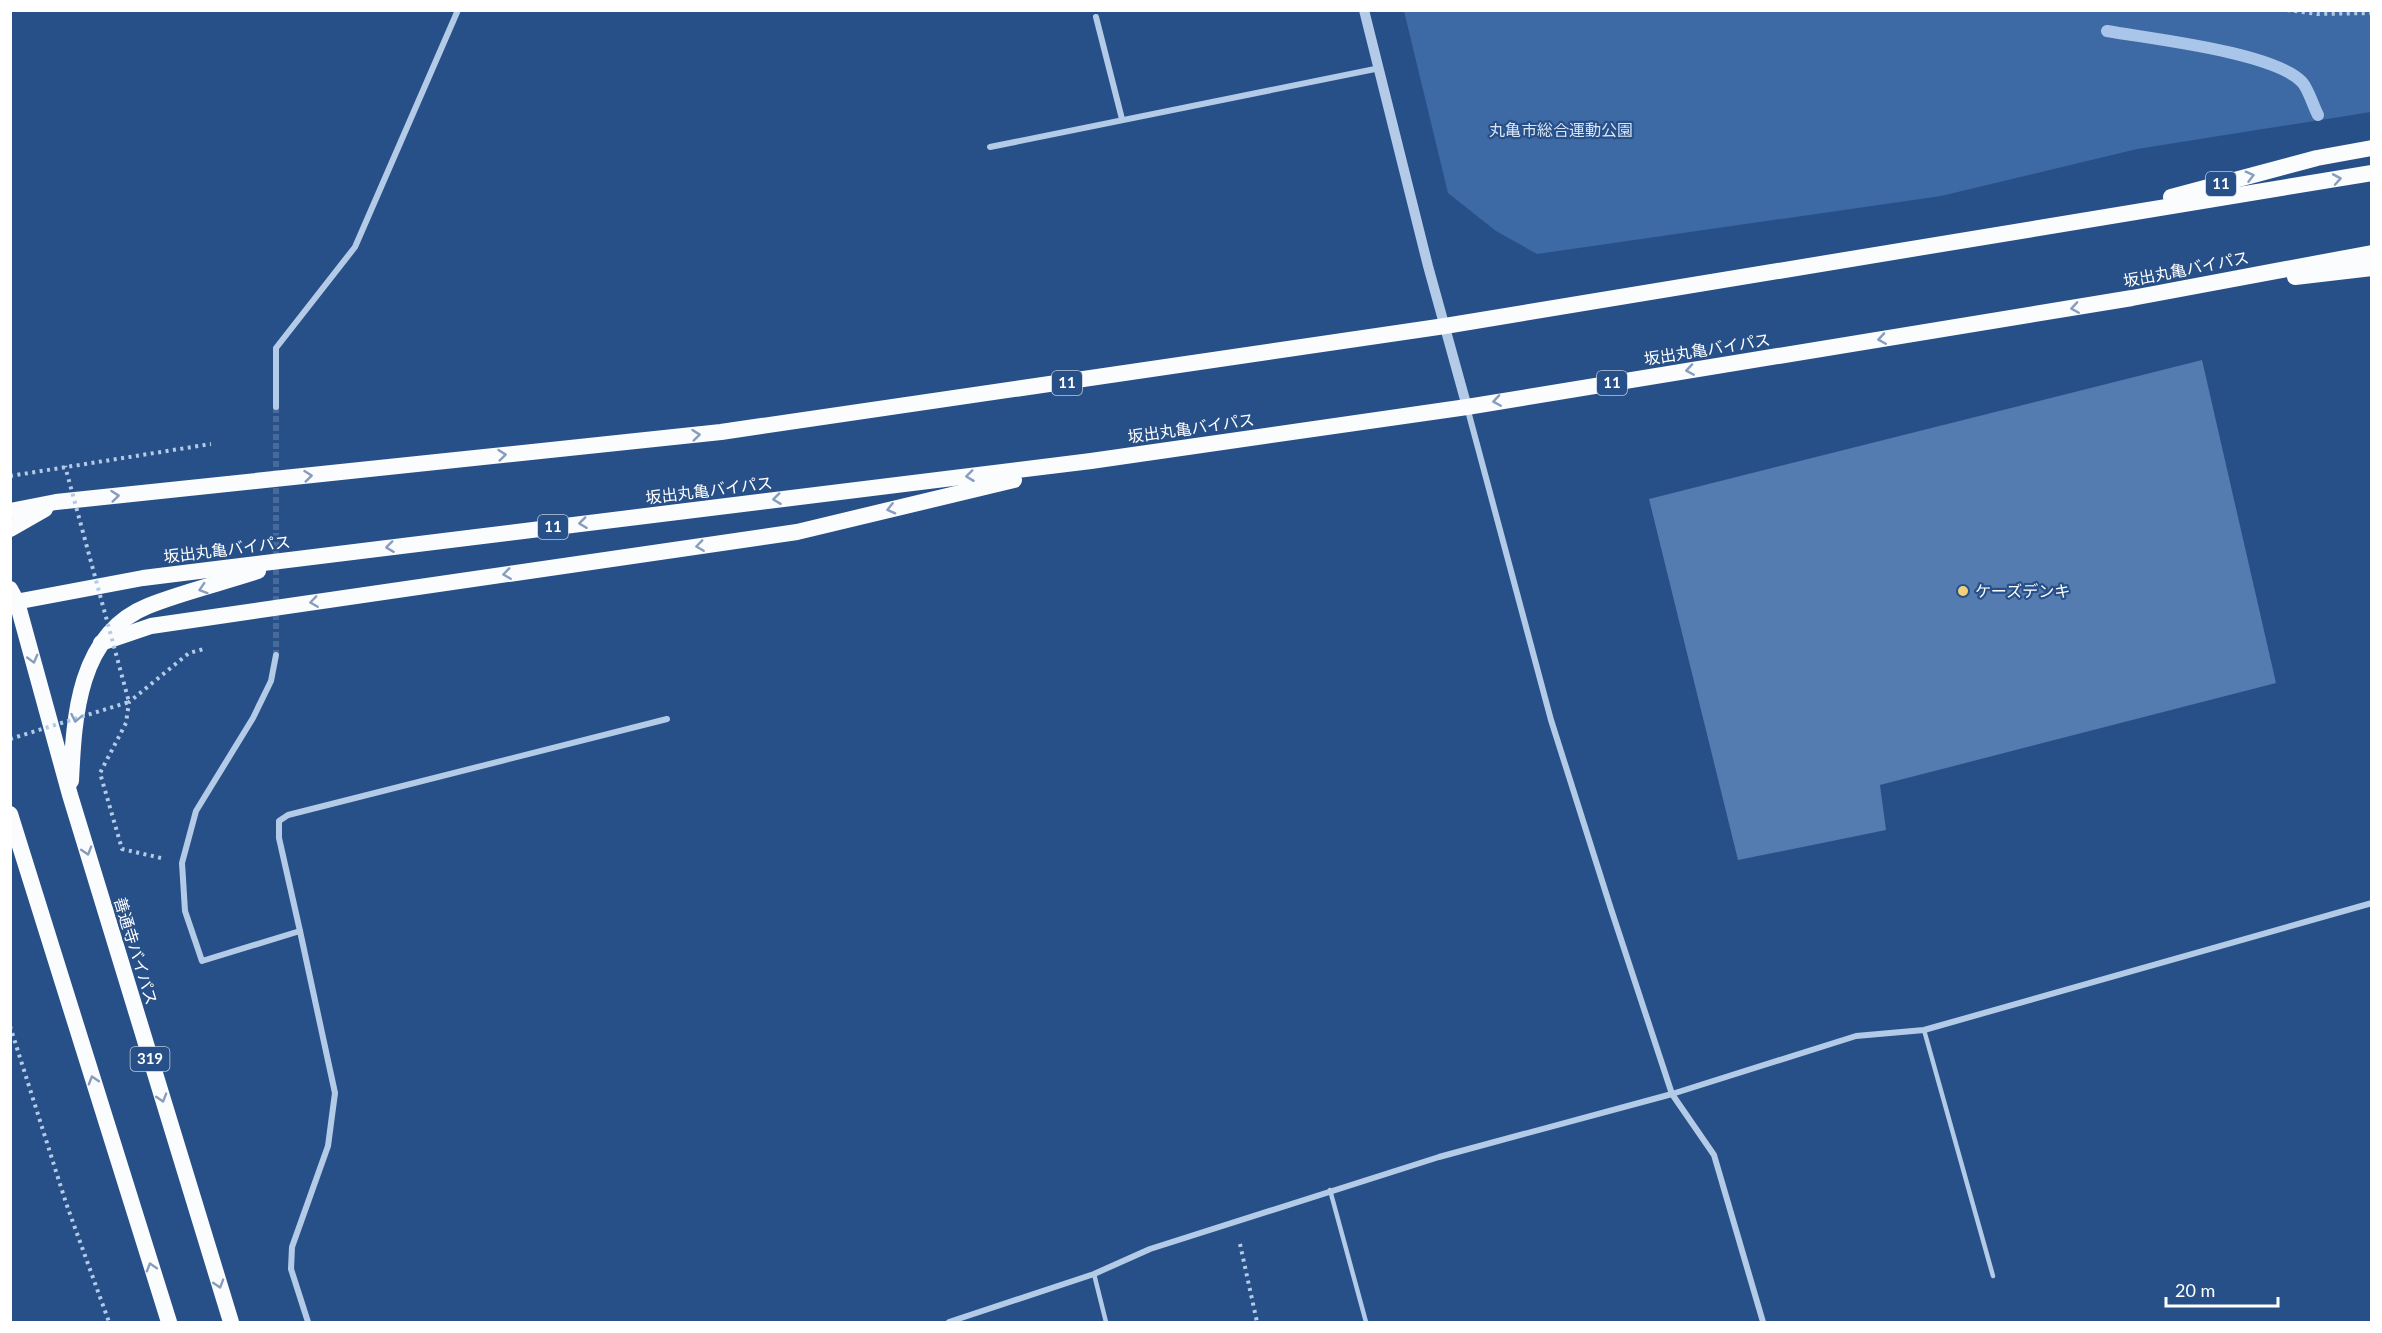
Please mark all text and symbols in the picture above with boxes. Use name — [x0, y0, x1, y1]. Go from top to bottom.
park label: 丸亀市総合運動公園 — [1489, 120, 1633, 139]
one-way arrow — [2244, 171, 2255, 183]
road number: 11 — [2206, 172, 2236, 196]
one-way arrow — [2332, 173, 2341, 185]
street label: 坂出丸亀バイパス — [2121, 247, 2250, 290]
one-way arrow — [2070, 301, 2079, 313]
street label: 坂出丸亀バイパス — [1642, 329, 1771, 368]
one-way arrow — [1878, 332, 1887, 344]
one-way arrow — [1685, 363, 1695, 376]
road number: 11 — [1052, 371, 1082, 395]
road number: 11 — [1597, 371, 1627, 395]
one-way arrow — [1493, 395, 1502, 407]
street label: 坂出丸亀バイパス — [1126, 409, 1255, 446]
one-way arrow — [692, 429, 701, 442]
one-way arrow — [498, 449, 507, 462]
one-way arrow — [966, 469, 975, 481]
one-way arrow — [304, 470, 313, 483]
street label: 坂出丸亀バイパス — [644, 472, 773, 507]
one-way arrow — [110, 490, 119, 503]
one-way arrow — [772, 493, 781, 505]
one-way arrow — [887, 502, 897, 515]
road number: 11 — [538, 515, 568, 539]
one-way arrow — [579, 517, 588, 529]
street label: 坂出丸亀バイパス — [162, 531, 291, 566]
one-way arrow — [385, 540, 394, 553]
one-way arrow — [695, 540, 705, 552]
one-way arrow — [502, 567, 512, 579]
one-way arrow — [198, 581, 209, 594]
place label: ケーズデンキ — [1975, 581, 2070, 600]
marker: ケーズデンキ — [1956, 584, 1970, 598]
one-way arrow — [309, 595, 319, 608]
one-way arrow — [26, 653, 38, 663]
one-way arrow — [70, 712, 83, 722]
one-way arrow — [80, 845, 92, 856]
street label: 善通寺バイパス — [111, 895, 162, 1007]
road number: 319 — [130, 1047, 170, 1071]
one-way arrow — [88, 1075, 100, 1086]
one-way arrow — [155, 1092, 167, 1103]
one-way arrow — [146, 1262, 158, 1273]
scale bar — [2166, 1270, 2278, 1308]
one-way arrow — [212, 1279, 224, 1289]
text: 20 m — [2175, 1279, 2215, 1301]

